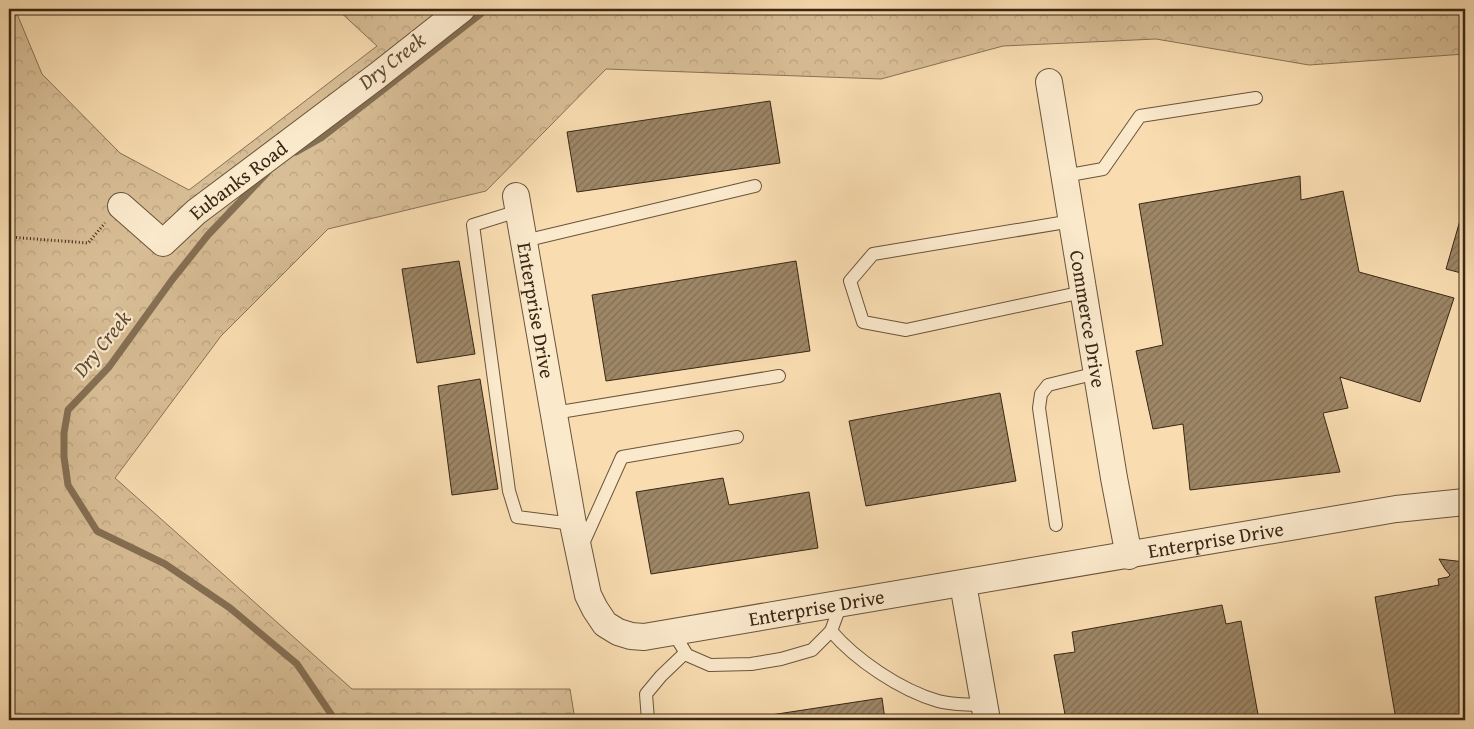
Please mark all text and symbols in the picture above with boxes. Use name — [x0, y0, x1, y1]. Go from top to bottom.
water label: Dry Creek — [351, 24, 432, 97]
street label: Eubanks Road — [182, 133, 293, 226]
street label: Enterprise Drive — [510, 240, 562, 380]
street label: Commerce Drive — [1063, 248, 1114, 390]
water label: Dry Creek — [65, 303, 138, 384]
street label: Enterprise Drive — [1145, 513, 1286, 565]
street label: Enterprise Drive — [746, 581, 887, 633]

